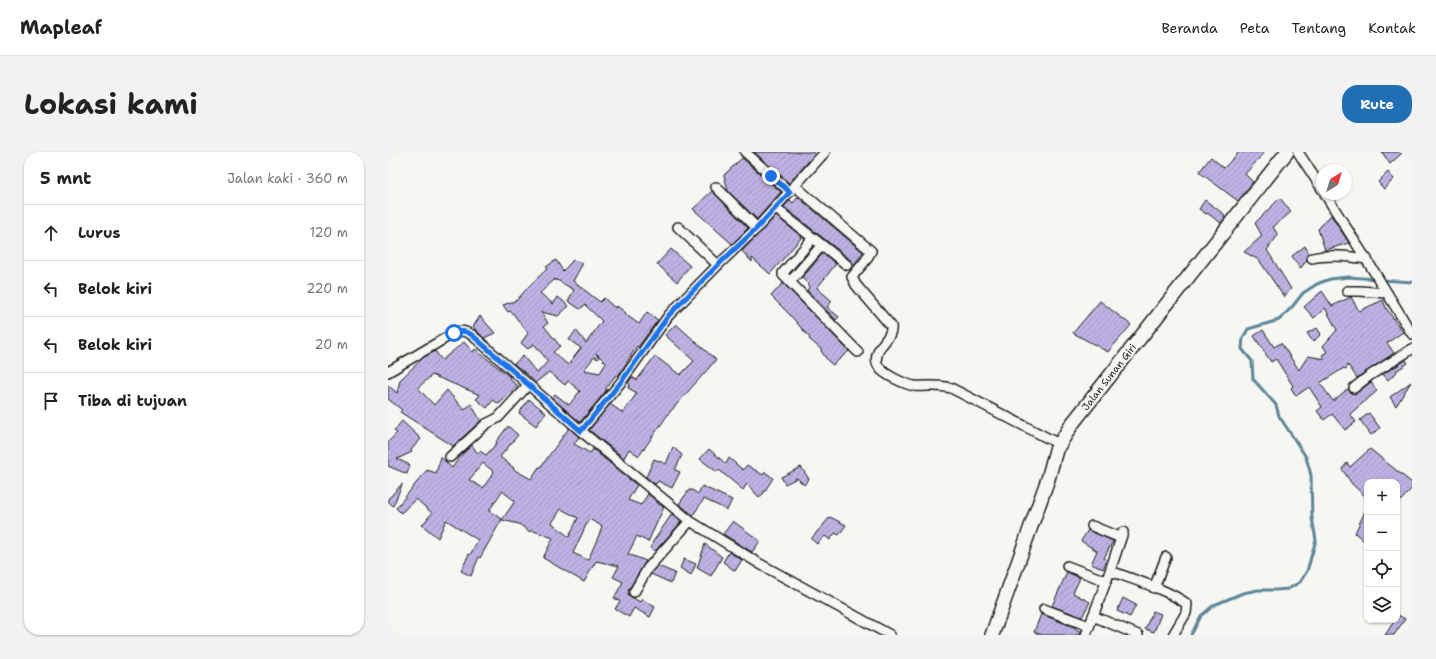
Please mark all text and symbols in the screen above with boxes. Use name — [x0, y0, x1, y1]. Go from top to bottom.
text: Mapleaf — [20, 15, 102, 40]
text: Beranda — [1161, 19, 1218, 37]
text: Peta — [1240, 19, 1270, 37]
text: Tentang — [1292, 19, 1346, 37]
text: Kontak — [1368, 19, 1416, 37]
text: Lokasi kami — [24, 85, 198, 123]
button: Rute — [1342, 85, 1412, 123]
north arrow — [1316, 164, 1352, 200]
text: 5 mnt — [40, 167, 91, 189]
route end — [762, 167, 780, 185]
text: Jalan kaki · 360 m — [227, 170, 348, 187]
icon: ahead — [40, 222, 62, 244]
text: Lurus — [78, 223, 120, 243]
text: 120 m — [310, 224, 348, 241]
icon: left — [40, 278, 62, 300]
text: Belok kiri — [78, 279, 152, 299]
text: 220 m — [306, 280, 348, 297]
route start — [445, 324, 463, 342]
icon: left — [40, 334, 62, 356]
text: Belok kiri — [78, 335, 152, 355]
text: 20 m — [315, 336, 348, 353]
street label: Jalan Sunan Giri — [1079, 341, 1139, 413]
icon: arrive — [40, 390, 62, 412]
text: Tiba di tujuan — [78, 391, 187, 411]
map controls — [1364, 479, 1400, 623]
button: + — [1364, 479, 1400, 515]
button: − — [1364, 515, 1400, 551]
button: locate — [1364, 551, 1400, 587]
button: layers — [1364, 587, 1400, 623]

